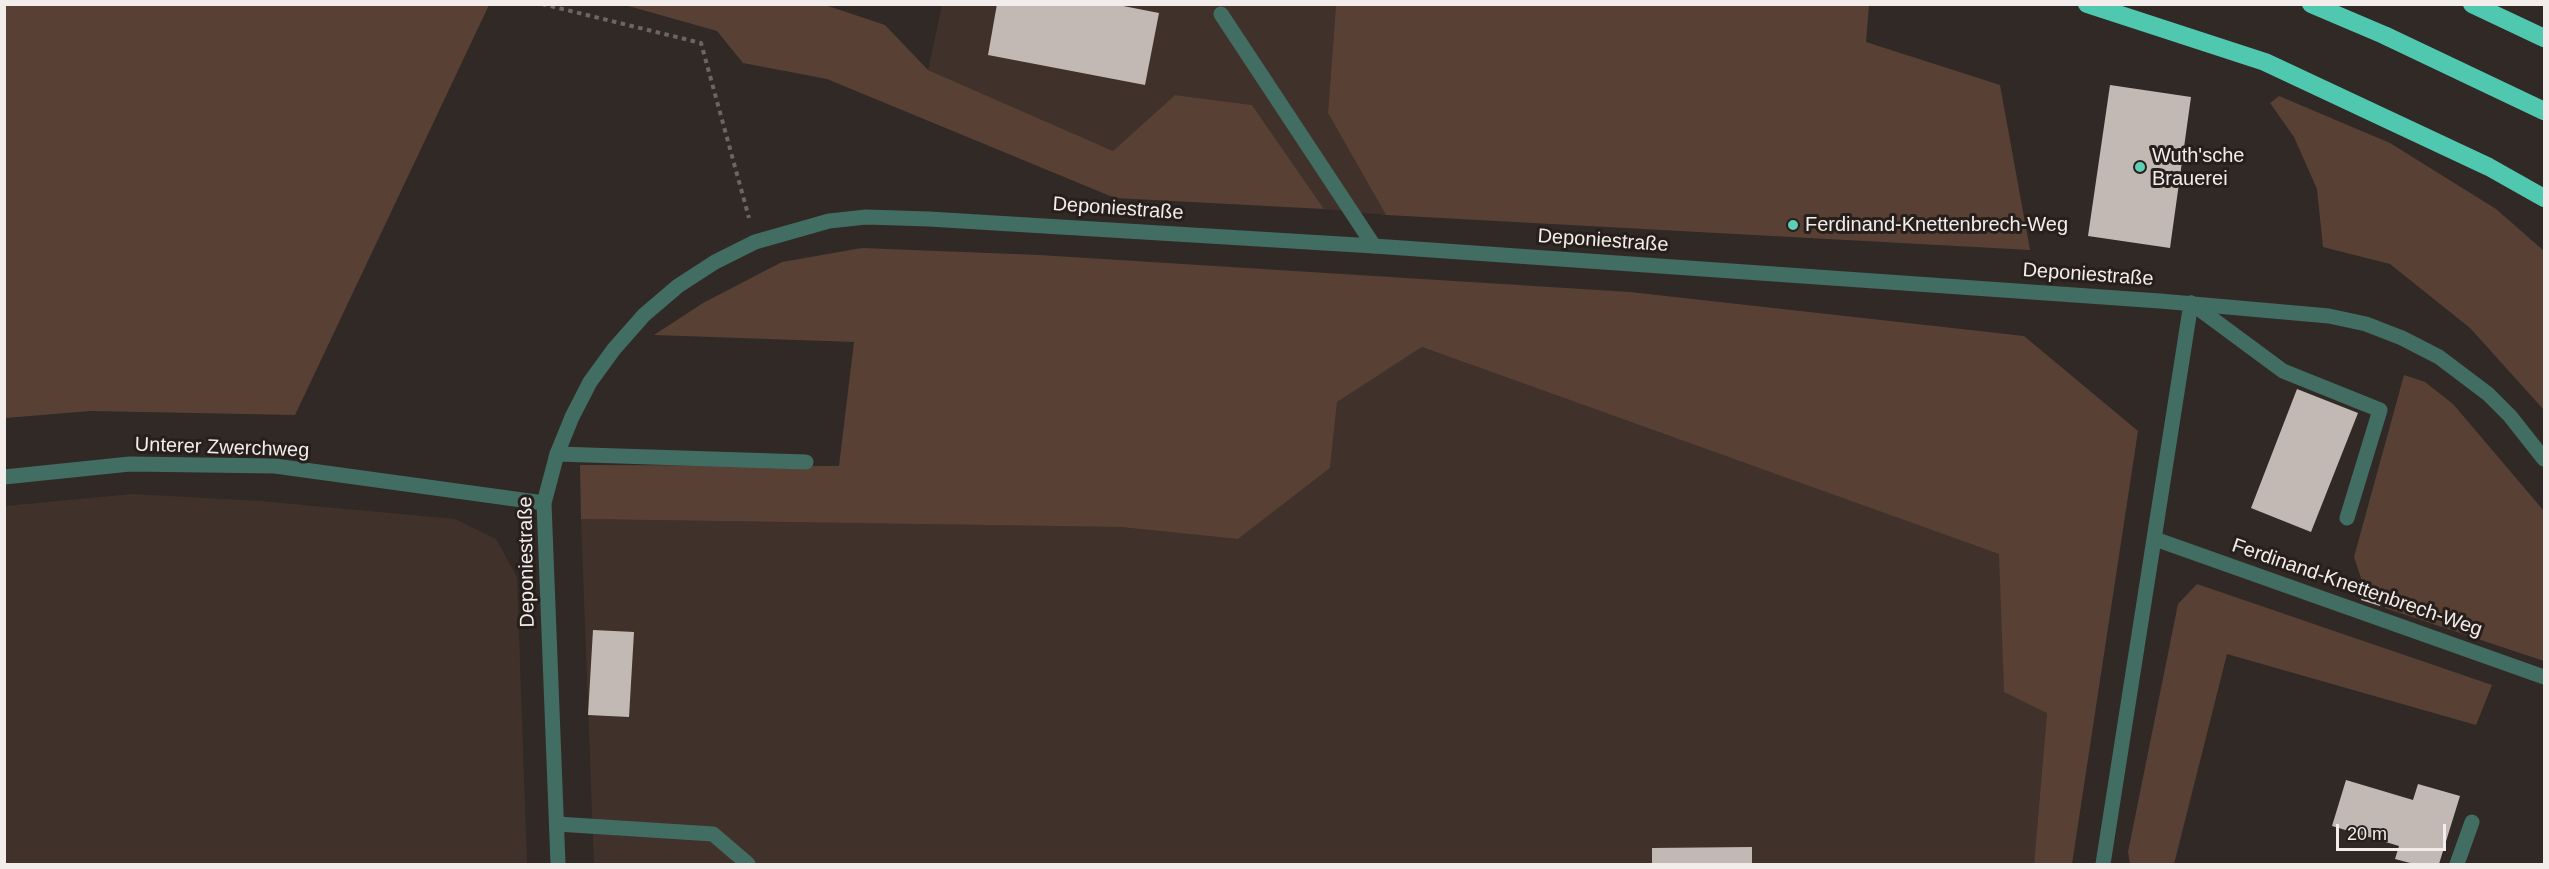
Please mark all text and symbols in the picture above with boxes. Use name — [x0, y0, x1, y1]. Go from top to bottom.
place label: Wuth'sche Brauerei — [2152, 144, 2244, 191]
marker: Wuth'sche Brauerei — [2133, 160, 2147, 174]
street label: Deponiestraße — [1052, 192, 1184, 226]
place label: Ferdinand-Knettenbrech-Weg — [1805, 213, 2068, 237]
marker: Ferdinand-Knettenbrech-Weg — [1786, 218, 1800, 232]
street label: Deponiestraße — [1537, 224, 1669, 258]
street label: Deponiestraße — [2022, 258, 2154, 292]
street label: Unterer Zwerchweg — [134, 433, 310, 463]
street label: Deponiestraße — [514, 496, 540, 628]
street label: Ferdinand-Knettenbrech-Weg — [2229, 534, 2485, 642]
scale bar — [2339, 812, 2448, 850]
text: 20 m — [2347, 824, 2387, 844]

